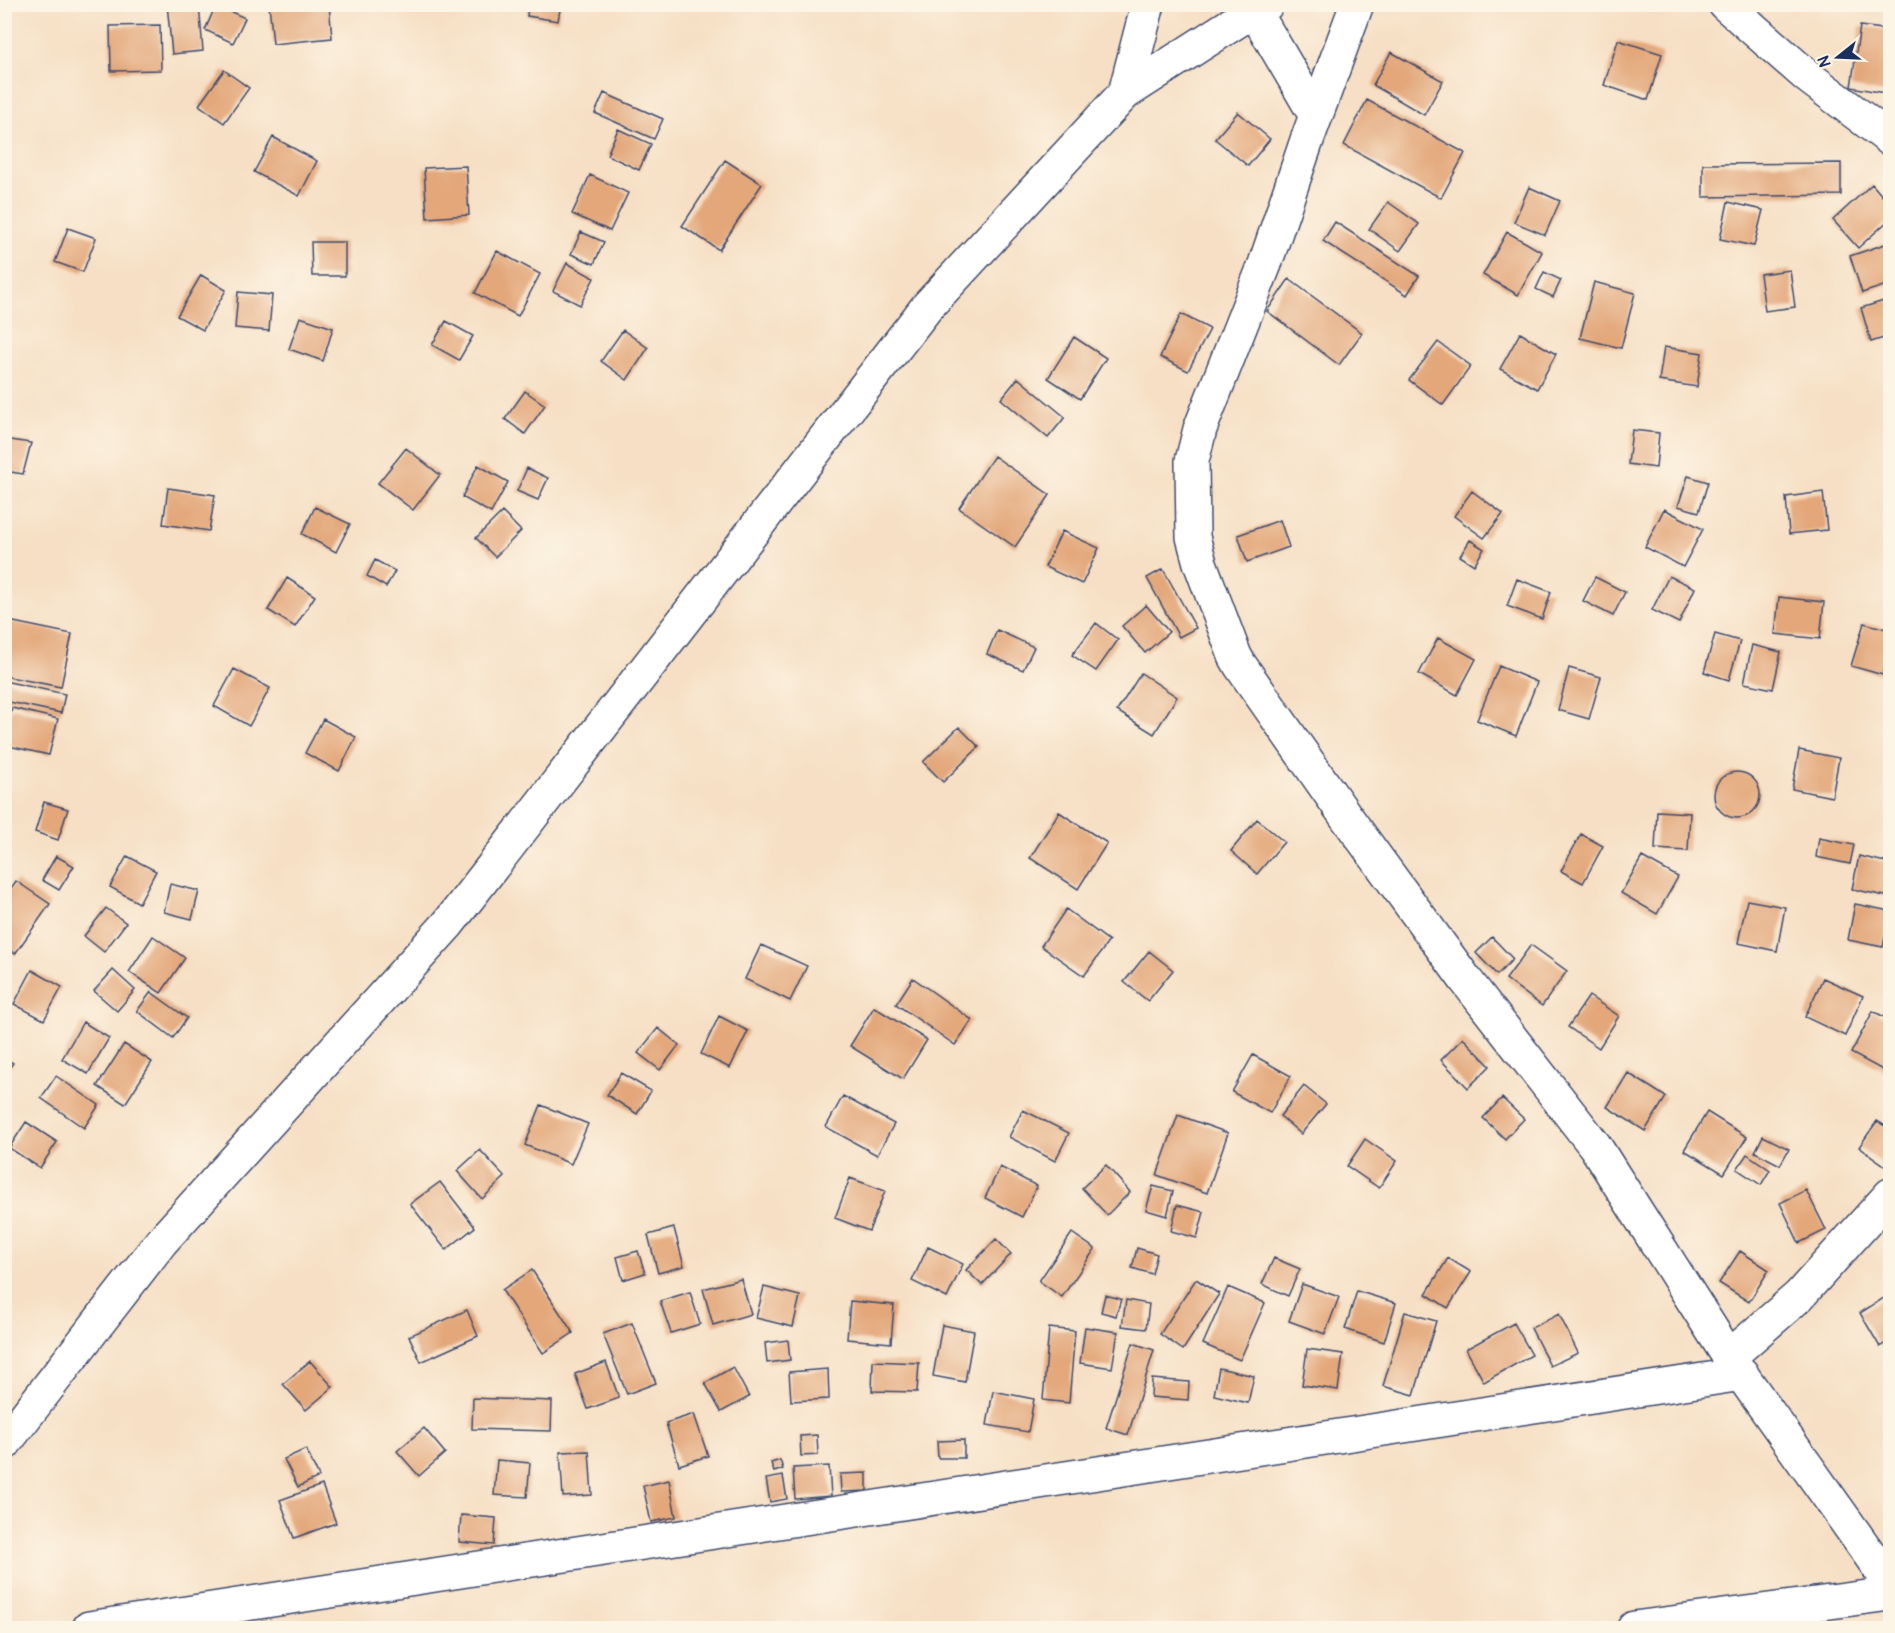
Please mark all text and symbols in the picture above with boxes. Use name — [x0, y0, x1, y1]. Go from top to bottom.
north arrow — [1808, 27, 1868, 87]
text: N — [1813, 53, 1836, 70]

